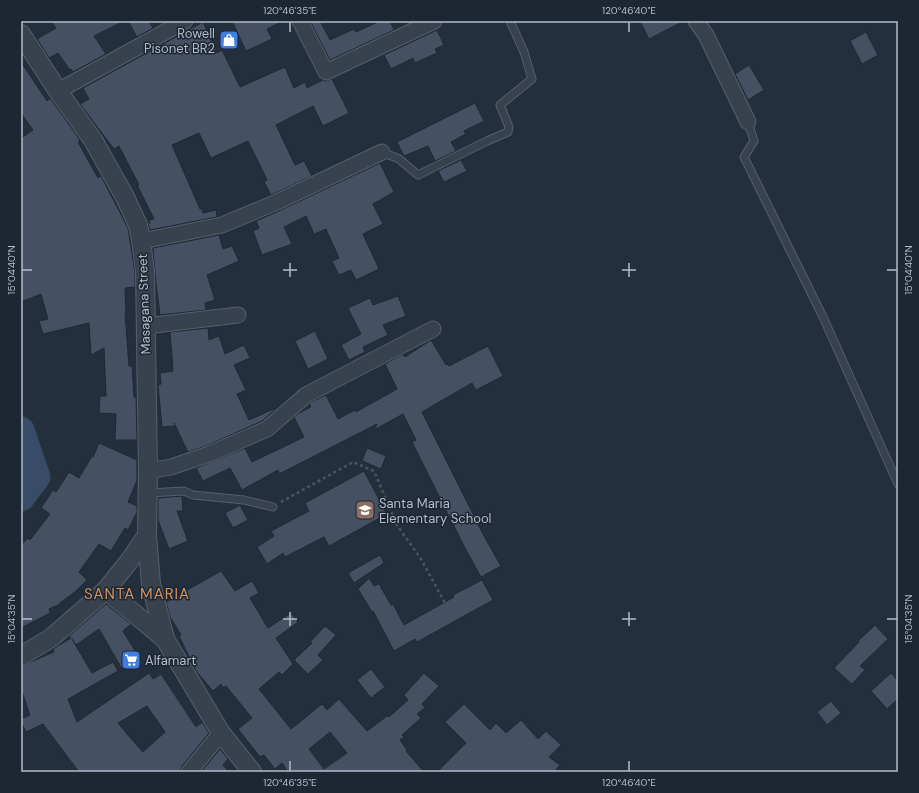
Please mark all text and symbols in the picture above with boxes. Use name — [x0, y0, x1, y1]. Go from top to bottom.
text: 120°46'35"E — [263, 4, 317, 17]
text: 120°46'40"E — [602, 4, 656, 17]
place label: Rowell Pisonet BR2 — [144, 25, 215, 57]
shop icon: Rowell Pisonet BR2 — [218, 29, 240, 51]
text: 15°04'40"N — [5, 245, 18, 295]
text: 15°04'40"N — [902, 245, 915, 295]
street label: Masagana Street — [134, 253, 154, 355]
place label: Santa Maria Elementary School — [379, 495, 492, 527]
school or university icon: Santa Maria Elementary School — [354, 499, 376, 521]
district label: SANTA MARIA — [84, 584, 190, 604]
text: 15°04'35"N — [5, 595, 18, 643]
text: 15°04'35"N — [902, 595, 915, 643]
supermarket icon: Alfamart — [120, 649, 142, 671]
place label: Alfamart — [145, 652, 196, 669]
text: 120°46'35"E — [263, 776, 317, 789]
text: 120°46'40"E — [602, 776, 656, 789]

